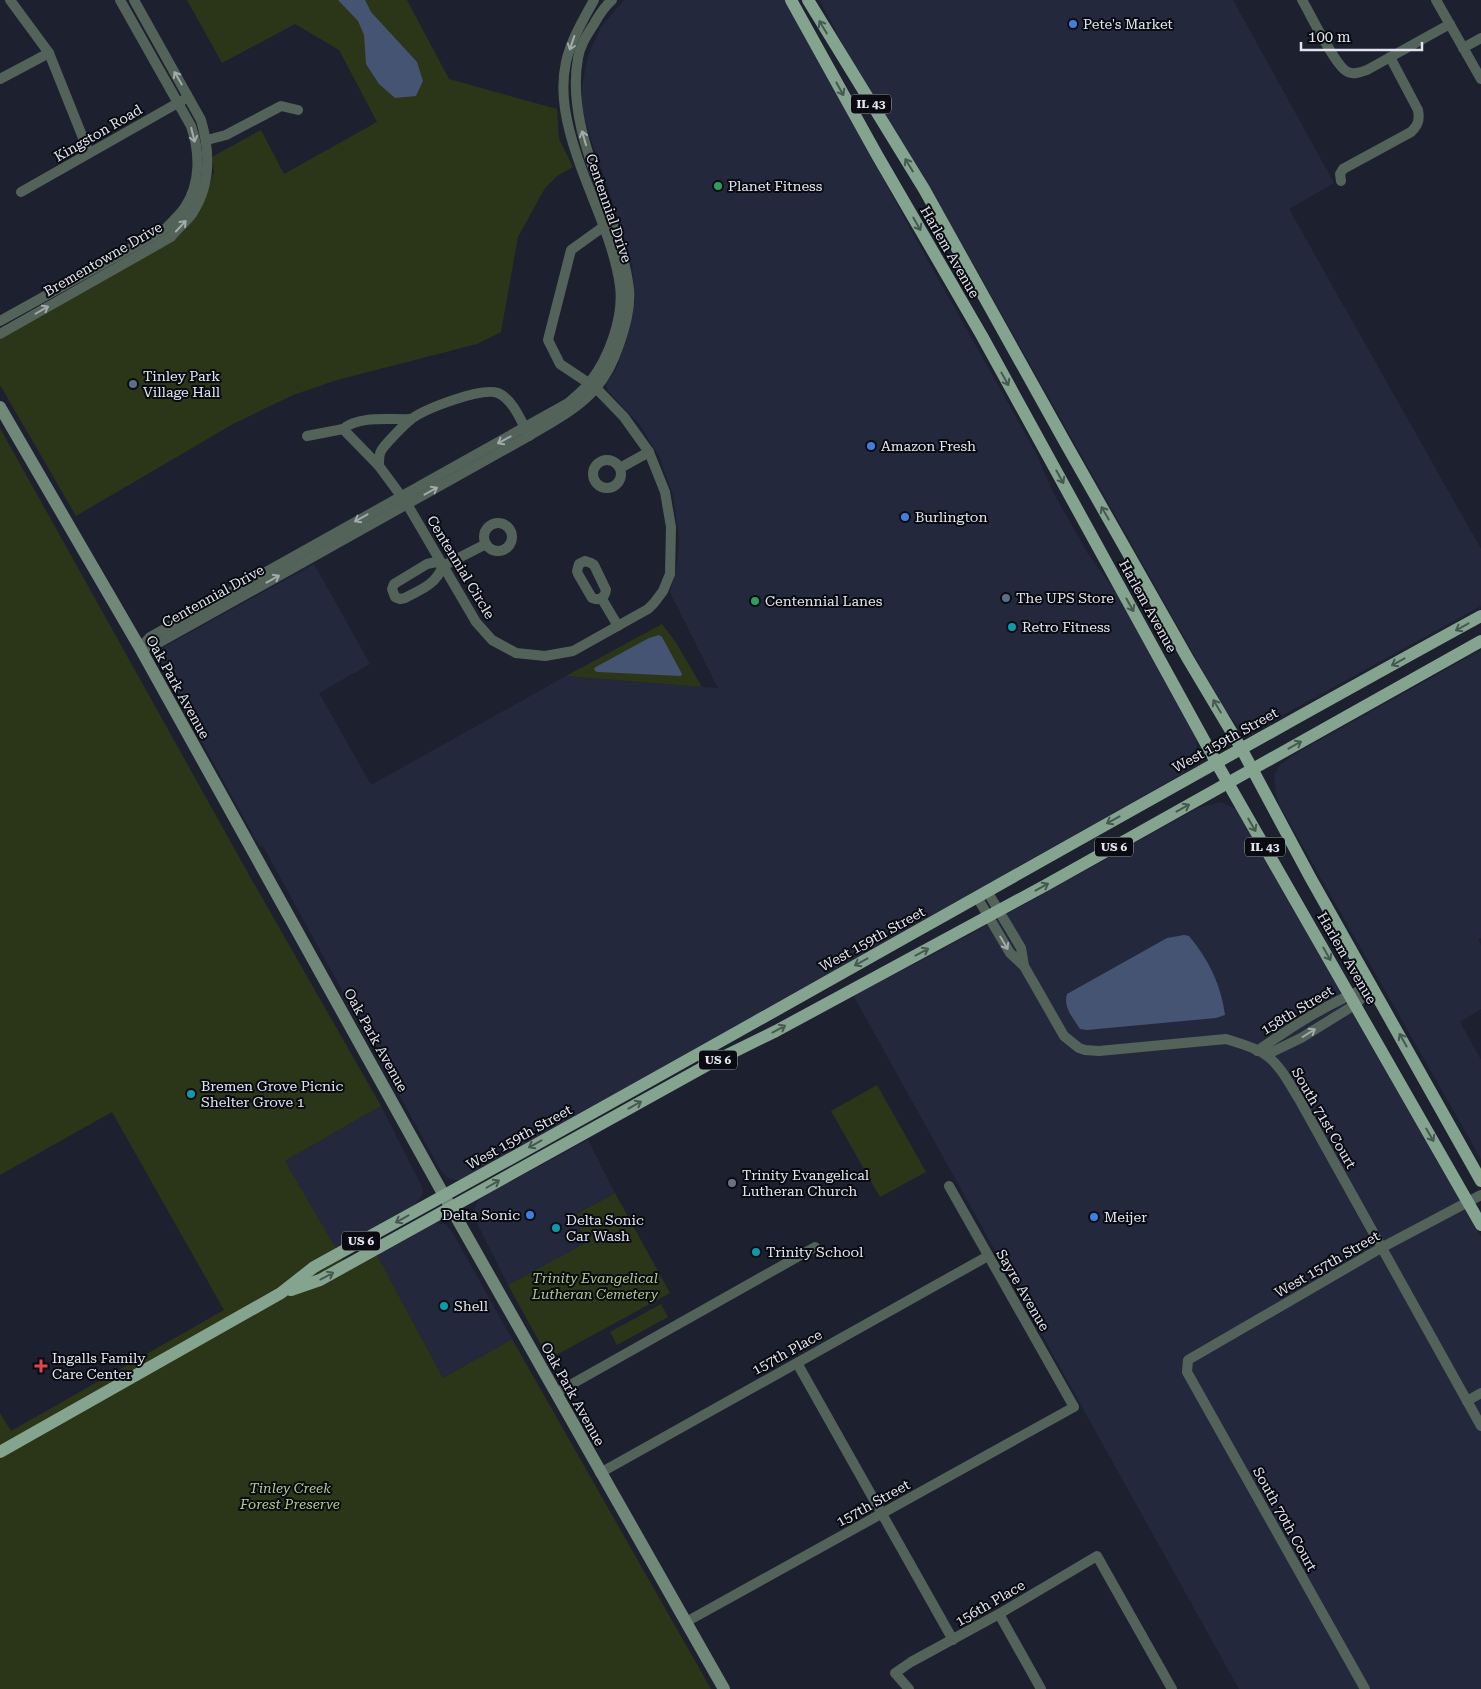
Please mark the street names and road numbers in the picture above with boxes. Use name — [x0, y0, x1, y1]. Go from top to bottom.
road number: IL 43 — [851, 95, 891, 114]
street label: Kingston Road — [51, 101, 145, 165]
street label: Centennial Drive — [583, 151, 635, 265]
street label: Harlem Avenue — [917, 203, 983, 301]
street label: Brementowne Drive — [41, 218, 165, 299]
street label: Centennial Circle — [424, 512, 498, 622]
street label: Harlem Avenue — [1116, 557, 1180, 655]
street label: Centennial Drive — [159, 561, 267, 631]
street label: Oak Park Avenue — [143, 633, 213, 742]
street label: West 159th Street — [1169, 704, 1281, 776]
road number: US 6 — [1095, 838, 1133, 856]
road number: IL 43 — [1245, 838, 1285, 856]
street label: West 159th Street — [816, 903, 928, 975]
street label: Harlem Avenue — [1314, 909, 1380, 1007]
street label: 158th Street — [1258, 982, 1336, 1038]
street label: Oak Park Avenue — [341, 986, 411, 1095]
road number: US 6 — [699, 1050, 737, 1070]
street label: South 71st Court — [1289, 1065, 1359, 1171]
street label: West 159th Street — [463, 1101, 575, 1173]
street label: West 157th Street — [1272, 1228, 1382, 1300]
road number: US 6 — [342, 1232, 380, 1250]
street label: Sayre Avenue — [993, 1246, 1053, 1334]
street label: 157th Place — [749, 1326, 825, 1378]
street label: Oak Park Avenue — [538, 1340, 608, 1449]
street label: South 70th Court — [1250, 1464, 1320, 1574]
street label: 157th Street — [833, 1476, 913, 1530]
street label: 156th Place — [952, 1577, 1028, 1629]

